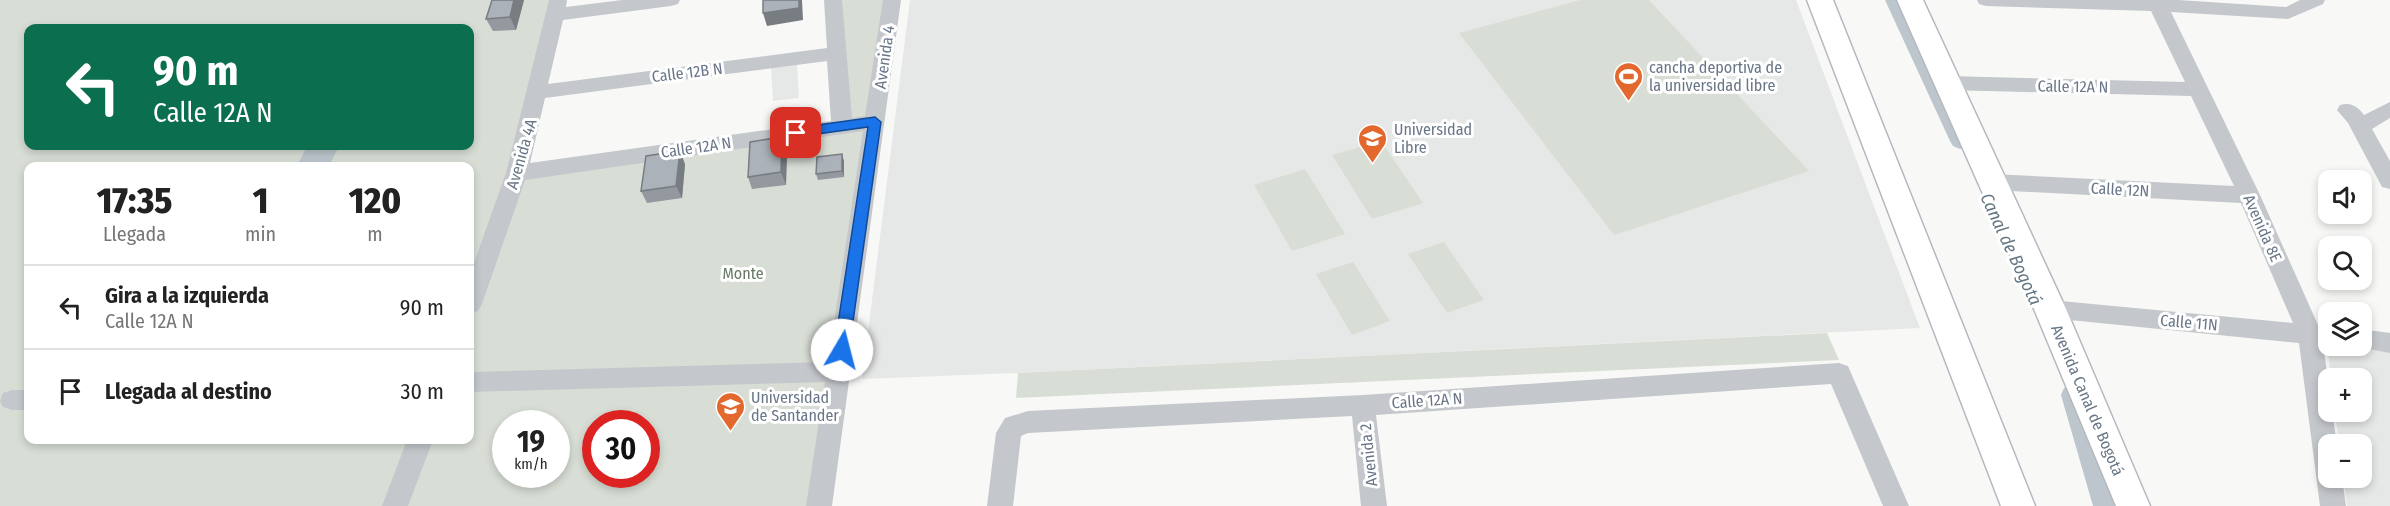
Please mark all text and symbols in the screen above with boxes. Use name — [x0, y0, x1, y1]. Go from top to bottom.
street label: Avenida 4 — [871, 24, 898, 90]
text: 90 m — [153, 46, 238, 96]
icon: left — [54, 48, 132, 126]
place label: cancha deportiva de la universidad libre — [1649, 58, 1782, 95]
street label: Calle 12B N — [651, 59, 724, 86]
sports icon: cancha deportiva de la universidad libre — [1612, 60, 1644, 102]
street label: Calle 12A N — [2037, 76, 2109, 97]
text: Calle 12A N — [153, 97, 273, 129]
pin — [770, 107, 821, 158]
street label: Avenida 4A — [502, 116, 541, 191]
icon: arrive — [779, 116, 812, 149]
place label: Universidad Libre — [1394, 120, 1472, 157]
school or university icon: Universidad Libre — [1357, 122, 1389, 164]
street label: Calle 12A N — [660, 133, 732, 162]
map controls — [2318, 170, 2372, 488]
button: sound — [2318, 170, 2372, 224]
street label: Calle 12N — [2090, 178, 2150, 201]
text: 17:35 — [97, 179, 172, 223]
text: 1 — [253, 179, 268, 223]
text: 120 — [349, 179, 401, 223]
water label: Canal de Bogotá — [1975, 190, 2047, 308]
street label: Avenida 8E — [2239, 192, 2286, 265]
text: Llegada — [103, 222, 166, 246]
text: min — [245, 222, 276, 246]
text: m — [367, 222, 383, 246]
button: search — [2318, 236, 2372, 290]
park label: Monte — [722, 264, 764, 283]
text: Gira a la izquierda — [105, 282, 269, 309]
icon: left — [54, 291, 87, 324]
text: 90 m — [400, 294, 444, 321]
button: layers — [2318, 302, 2372, 356]
text: Calle 12A N — [105, 309, 194, 333]
street label: Calle 11N — [2159, 311, 2219, 334]
position arrow — [810, 318, 874, 382]
street label: Avenida Canal de Bogotá — [2047, 322, 2128, 479]
button: + — [2318, 368, 2372, 422]
icon: arrive — [54, 375, 87, 408]
text: Llegada al destino — [105, 378, 272, 405]
text: 30 m — [401, 378, 444, 405]
place label: Universidad de Santander — [751, 388, 839, 425]
street label: Calle 12A N — [1391, 389, 1463, 412]
school or university icon: Universidad de Santander — [714, 390, 746, 432]
speed limit sign: 30 — [582, 410, 660, 488]
street label: Avenida 2 — [1356, 423, 1381, 487]
text: 19 — [517, 424, 545, 460]
button: − — [2318, 434, 2372, 488]
text: km/h — [514, 455, 548, 473]

